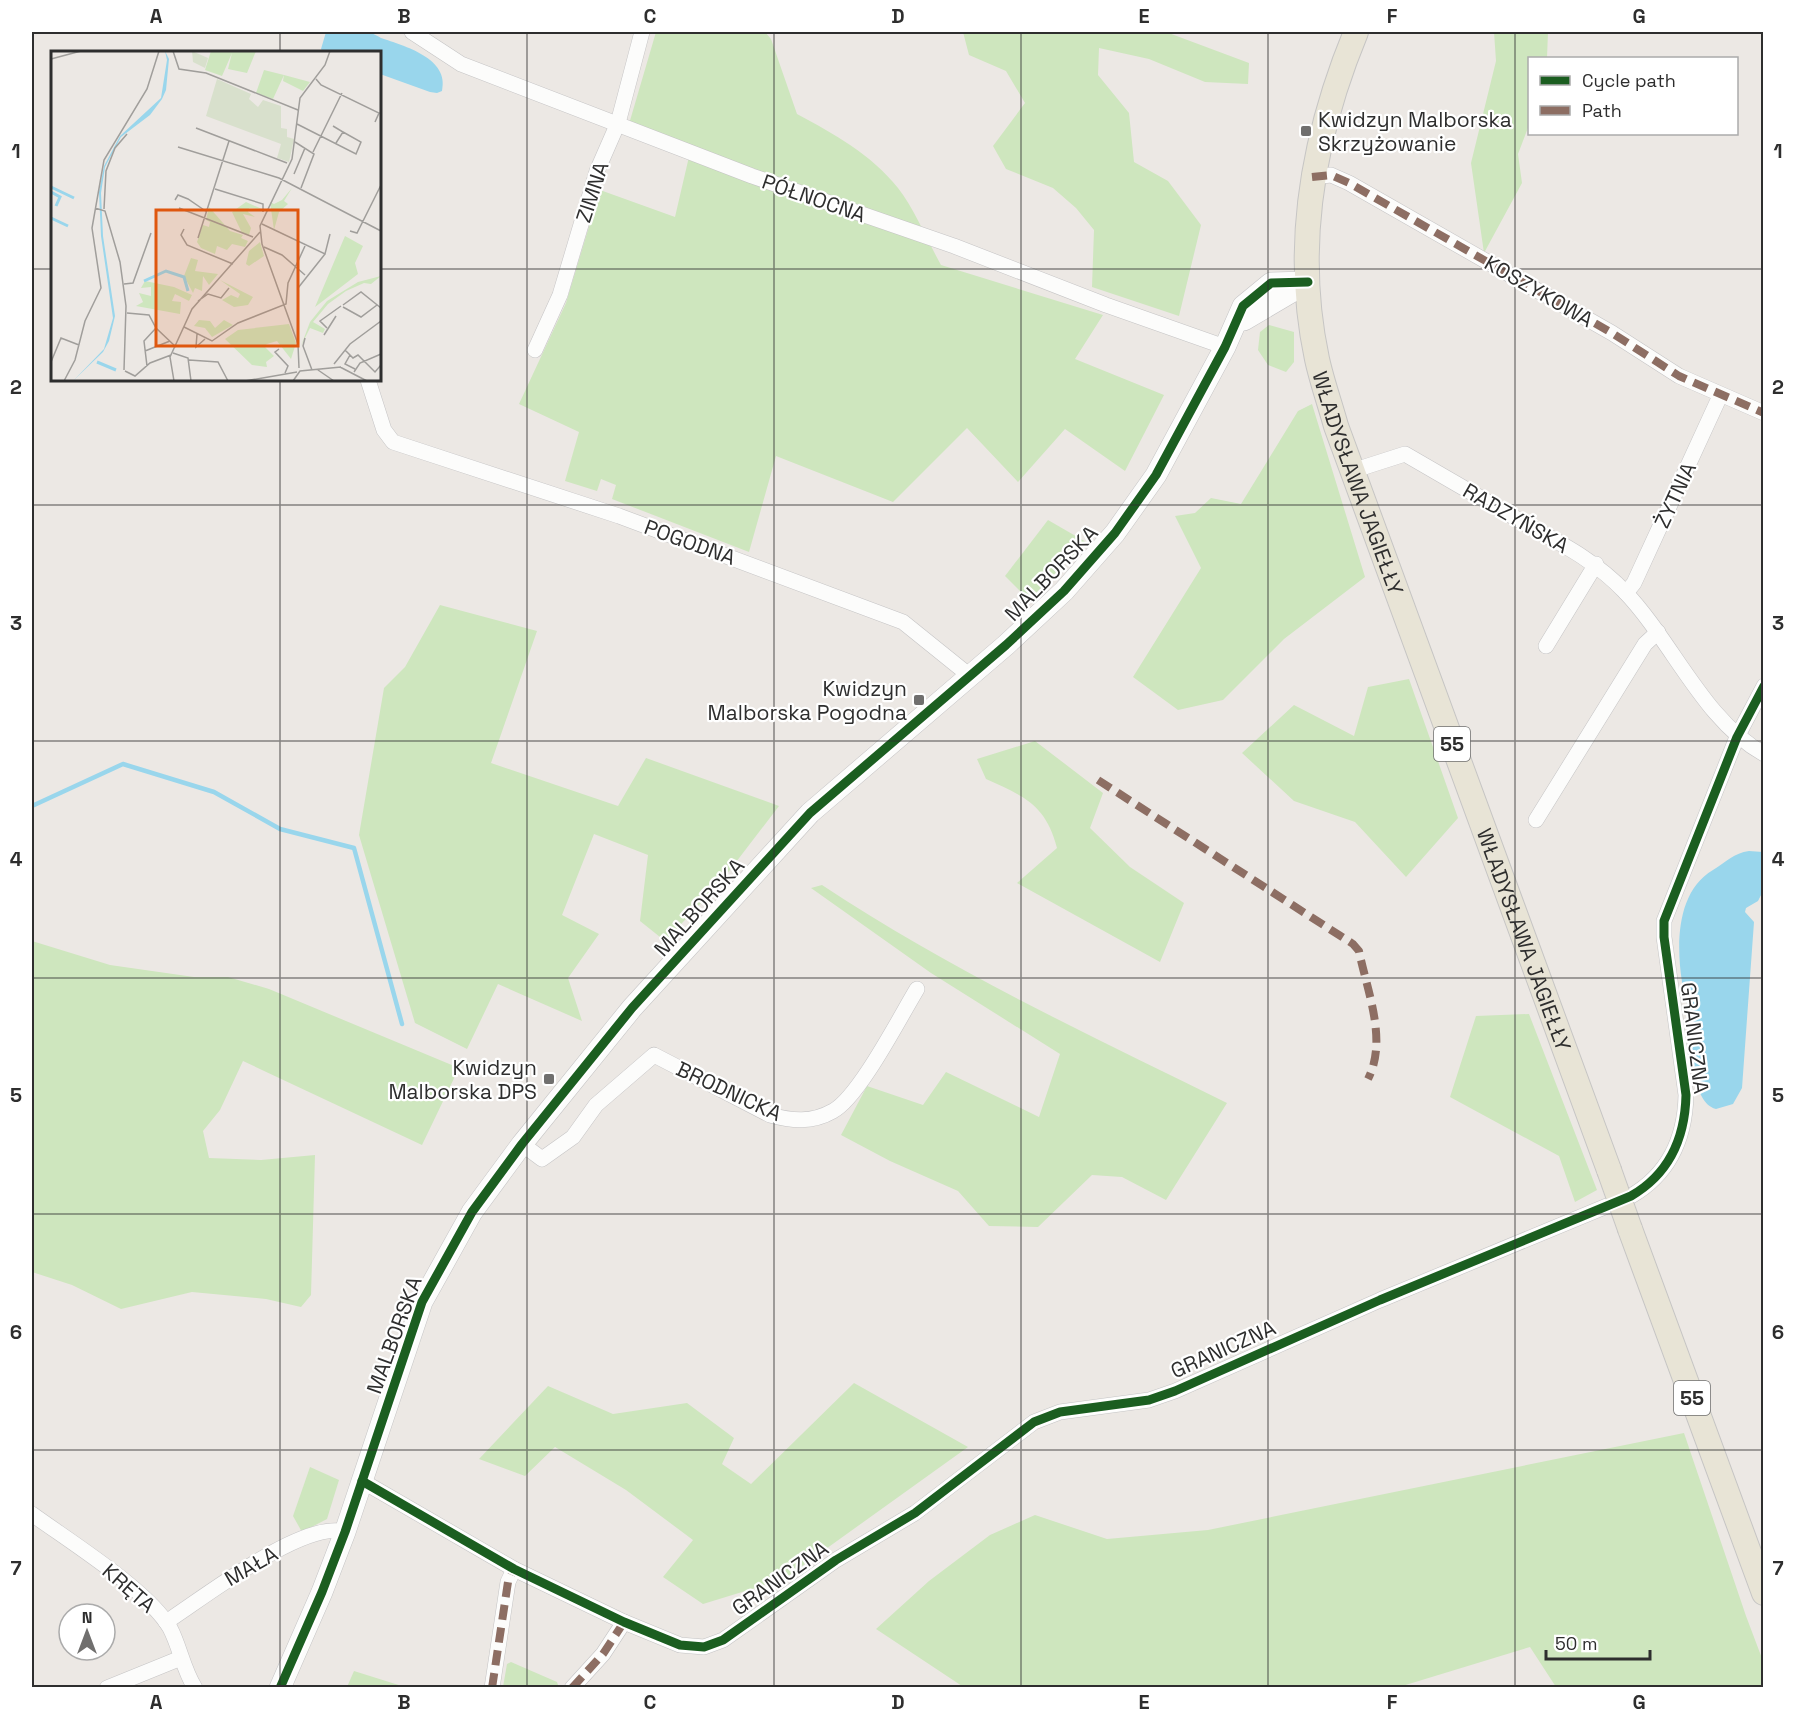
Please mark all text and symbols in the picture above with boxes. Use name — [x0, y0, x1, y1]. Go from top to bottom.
text: A — [150, 3, 163, 29]
text: B — [397, 3, 411, 29]
text: C — [644, 3, 657, 29]
text: D — [891, 3, 905, 29]
text: E — [1138, 3, 1150, 29]
text: F — [1387, 3, 1398, 29]
text: G — [1632, 3, 1646, 29]
inset map — [51, 51, 381, 381]
legend — [1528, 57, 1738, 135]
text: Cycle path — [1582, 69, 1676, 92]
text: Path — [1582, 99, 1622, 122]
place label: Kwidzyn Malborska Skrzyżowanie — [1318, 106, 1512, 157]
marker: Kwidzyn Malborska Skrzyżowanie — [1299, 124, 1313, 138]
text: 1 — [11, 138, 21, 164]
text: 1 — [1773, 138, 1783, 164]
street label: ZIMNA — [569, 158, 615, 226]
street label: PÓŁNOCNA — [759, 168, 869, 228]
street label: KOSZYKOWA — [1480, 249, 1598, 333]
street label: WŁADYSŁAWA JAGIEŁŁY — [1307, 368, 1410, 598]
text: 2 — [10, 374, 22, 400]
text: 2 — [1772, 374, 1784, 400]
street label: ŻYTNIA — [1648, 458, 1702, 532]
street label: RADZYŃSKA — [1458, 477, 1574, 559]
street label: POGODNA — [641, 513, 739, 571]
street label: MALBORSKA — [999, 519, 1103, 627]
text: 3 — [10, 610, 22, 636]
text: 3 — [1772, 610, 1784, 636]
place label: Kwidzyn Malborska Pogodna — [708, 675, 907, 726]
marker: Kwidzyn Malborska Pogodna — [912, 693, 926, 707]
road number: 55 — [1434, 727, 1470, 761]
street label: WŁADYSŁAWA JAGIEŁŁY — [1471, 824, 1578, 1055]
text: 4 — [10, 846, 23, 872]
text: 4 — [1772, 846, 1785, 872]
street label: MALBORSKA — [648, 852, 750, 962]
street label: GRANICZNA — [1675, 981, 1715, 1095]
place label: Kwidzyn Malborska DPS — [388, 1054, 537, 1105]
street label: BRODNICKA — [672, 1055, 786, 1127]
marker: Kwidzyn Malborska DPS — [542, 1072, 556, 1086]
text: 5 — [10, 1082, 22, 1108]
text: 5 — [1772, 1082, 1784, 1108]
street label: MALBORSKA — [360, 1273, 428, 1397]
street label: GRANICZNA — [1166, 1314, 1280, 1384]
text: 6 — [10, 1319, 22, 1345]
text: 6 — [1772, 1319, 1784, 1345]
road number: 55 — [1674, 1381, 1710, 1415]
street label: GRANICZNA — [726, 1535, 834, 1621]
street label: MAŁA — [219, 1540, 283, 1592]
text: 7 — [10, 1555, 22, 1581]
text: 7 — [1772, 1555, 1784, 1581]
street label: KRĘTA — [97, 1558, 161, 1618]
north arrow — [57, 1602, 117, 1662]
text: N — [82, 1607, 92, 1628]
scale bar — [1546, 1623, 1650, 1661]
text: 50 m — [1555, 1632, 1597, 1655]
text: A — [150, 1689, 163, 1715]
text: B — [397, 1689, 411, 1715]
text: C — [644, 1689, 657, 1715]
text: D — [891, 1689, 905, 1715]
text: E — [1138, 1689, 1150, 1715]
text: F — [1387, 1689, 1398, 1715]
text: G — [1632, 1689, 1646, 1715]

